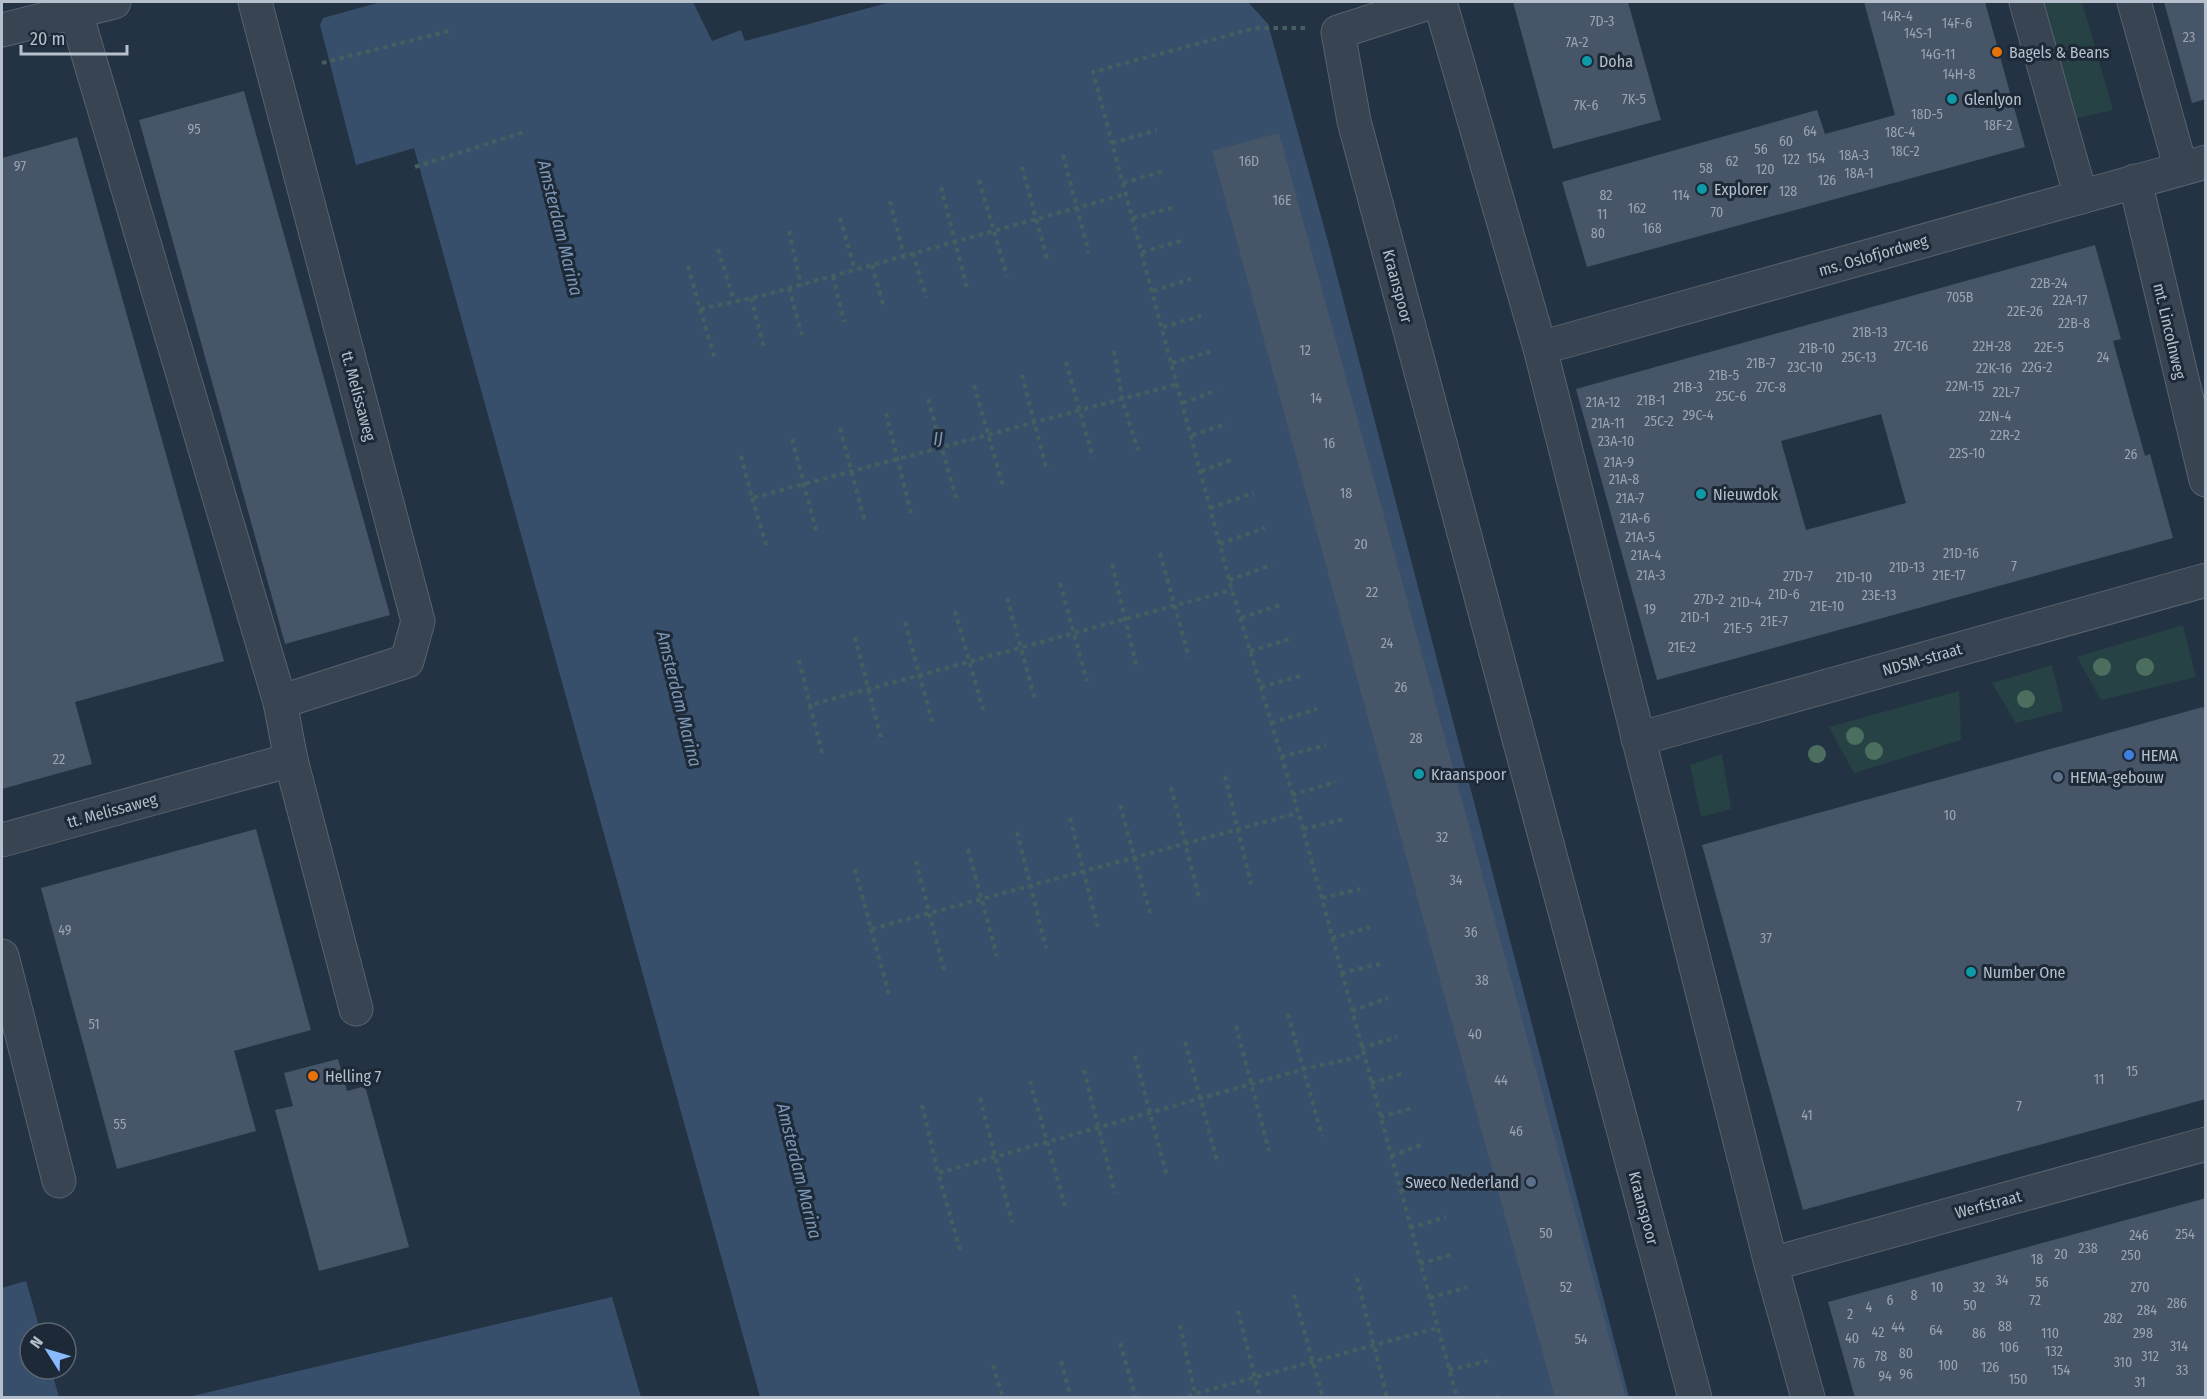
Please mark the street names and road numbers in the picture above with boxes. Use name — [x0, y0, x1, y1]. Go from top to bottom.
street label: ms. Oslofjordweg — [1816, 231, 1930, 280]
street label: Kraanspoor — [1379, 247, 1417, 325]
street label: mt. Lincolnweg — [2149, 281, 2190, 381]
street label: tt. Melissaweg — [337, 349, 380, 444]
street label: NDSM-straat — [1880, 639, 1965, 680]
street label: tt. Melissaweg — [65, 789, 160, 832]
street label: Kraanspoor — [1625, 1169, 1663, 1247]
street label: Werfstraat — [1953, 1186, 2024, 1222]

